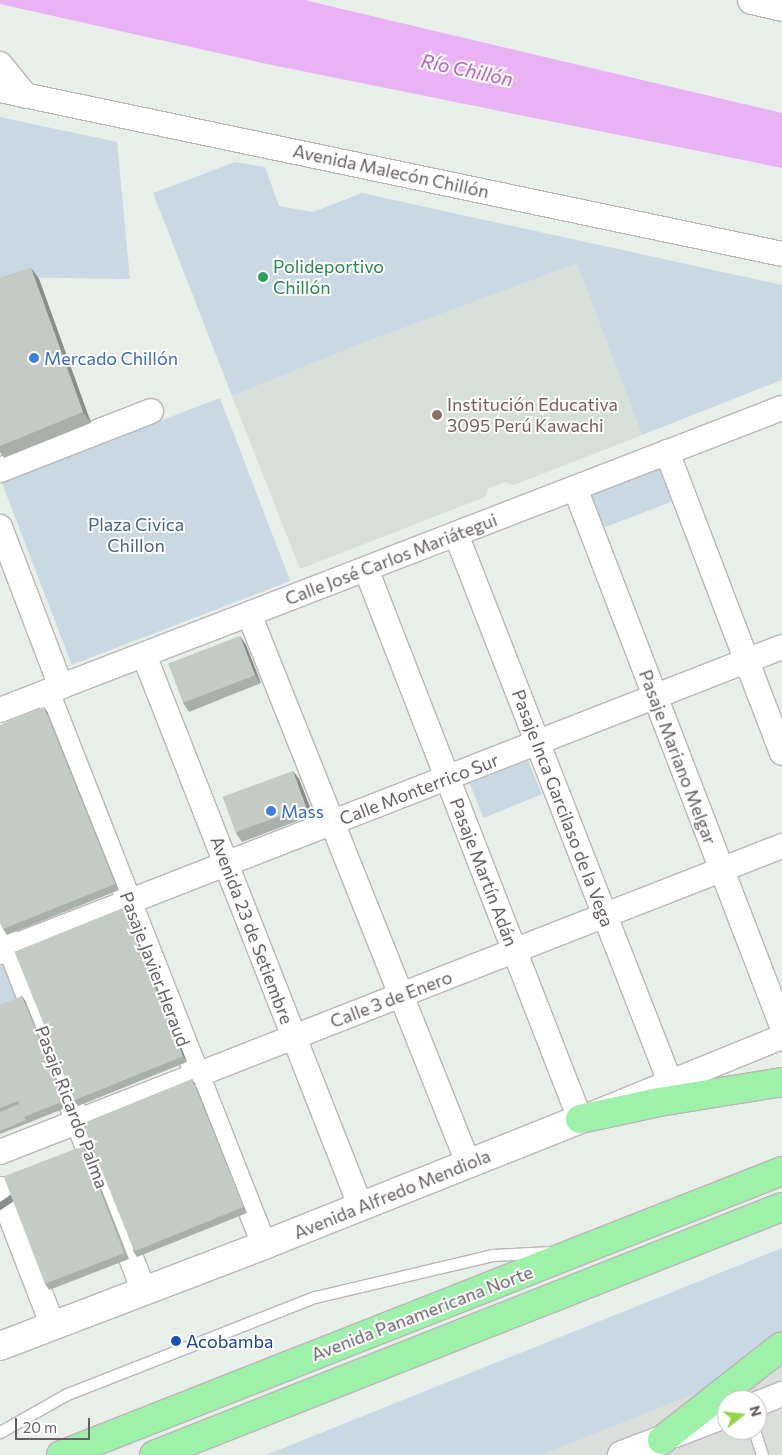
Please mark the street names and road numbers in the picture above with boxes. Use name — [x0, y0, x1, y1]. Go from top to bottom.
street label: Avenida Malecón Chillón — [291, 140, 491, 202]
street label: Calle José Carlos Mariátegui — [282, 509, 500, 609]
street label: Pasaje Mariano Melgar — [635, 667, 721, 847]
street label: Pasaje Inca Garcilaso de la Vega — [508, 686, 618, 930]
street label: Calle Monterrico Sur — [336, 749, 502, 829]
street label: Pasaje Martín Adán — [446, 795, 522, 949]
street label: Avenida 23 de Setiembre — [206, 833, 298, 1027]
street label: Pasaje Javier Heraud — [116, 889, 194, 1049]
street label: Calle 3 de Enero — [327, 966, 455, 1032]
street label: Pasaje Ricardo Palma — [31, 1023, 113, 1191]
street label: Avenida Alfredo Mendiola — [291, 1145, 493, 1243]
street label: Avenida Panamericana Norte — [308, 1261, 536, 1365]

